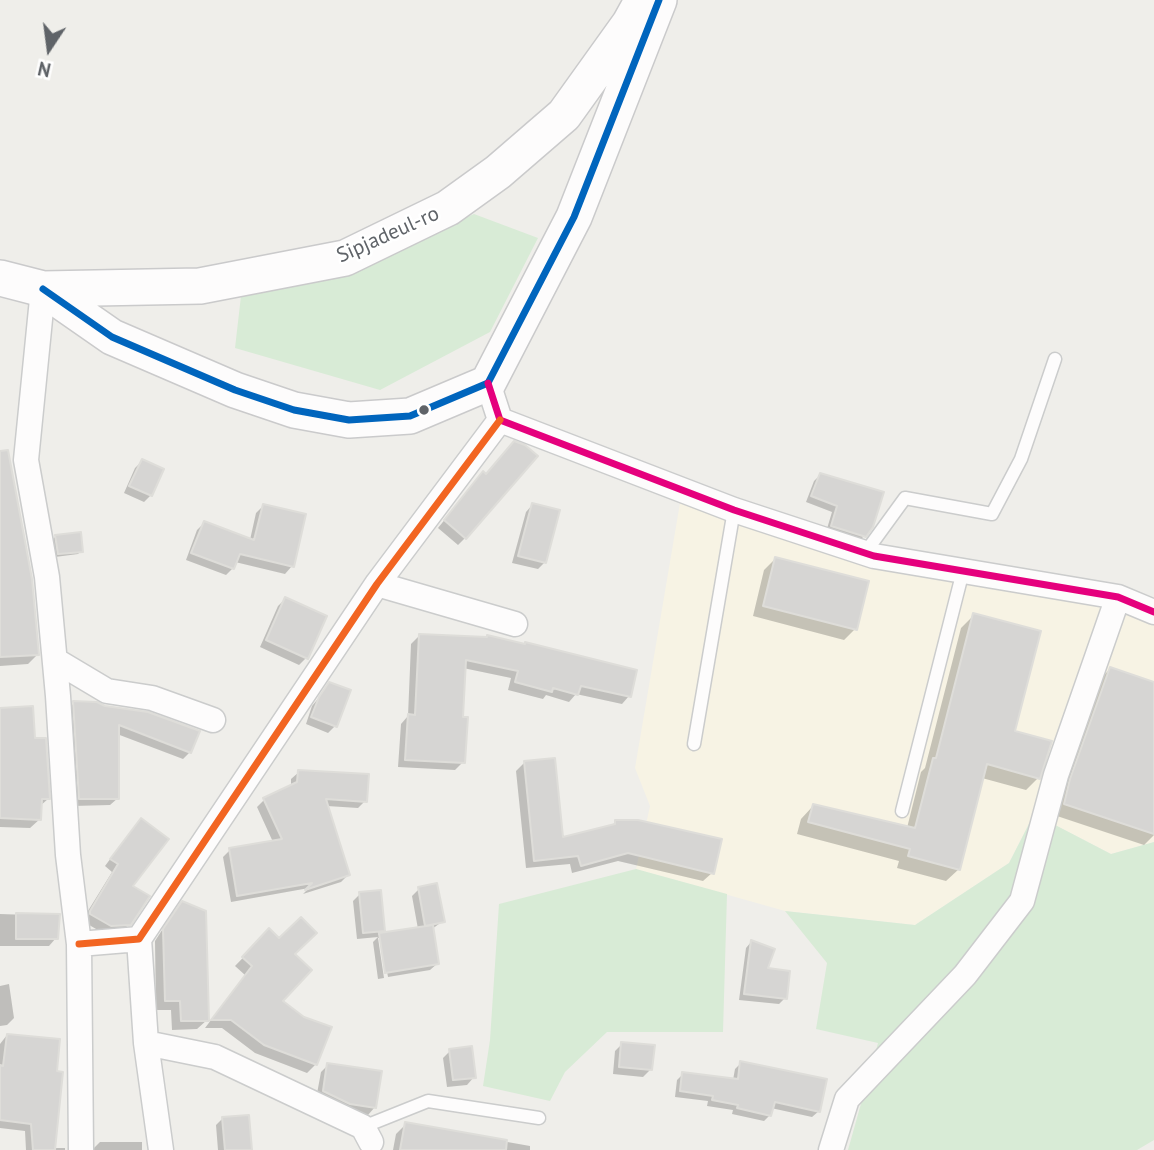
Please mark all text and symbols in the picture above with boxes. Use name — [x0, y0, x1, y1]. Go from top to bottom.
north arrow — [14, 14, 84, 84]
text: N — [36, 56, 53, 83]
street label: Sipjadeul-ro — [333, 201, 443, 269]
unlabelled marker — [417, 403, 431, 417]

